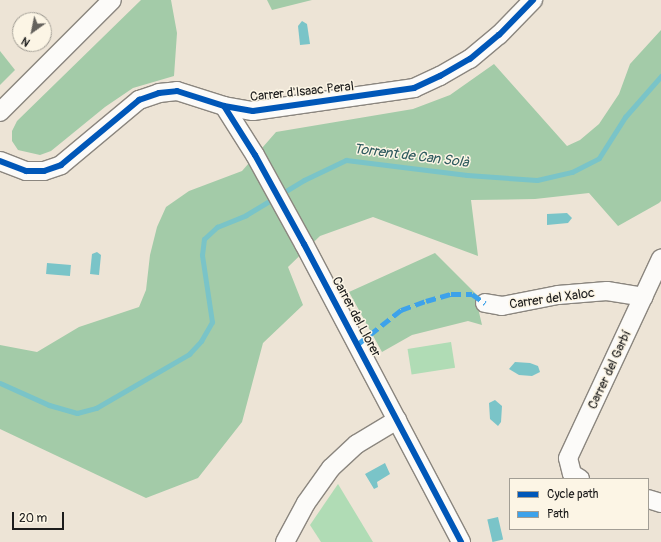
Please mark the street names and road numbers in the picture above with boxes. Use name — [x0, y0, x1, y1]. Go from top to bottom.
street label: Carrer d'Isaac Peral — [249, 79, 355, 105]
street label: Carrer del Llorer — [328, 274, 384, 360]
street label: Carrer del Xaloc — [508, 285, 596, 313]
street label: Carrer del Garbí — [585, 328, 635, 412]

